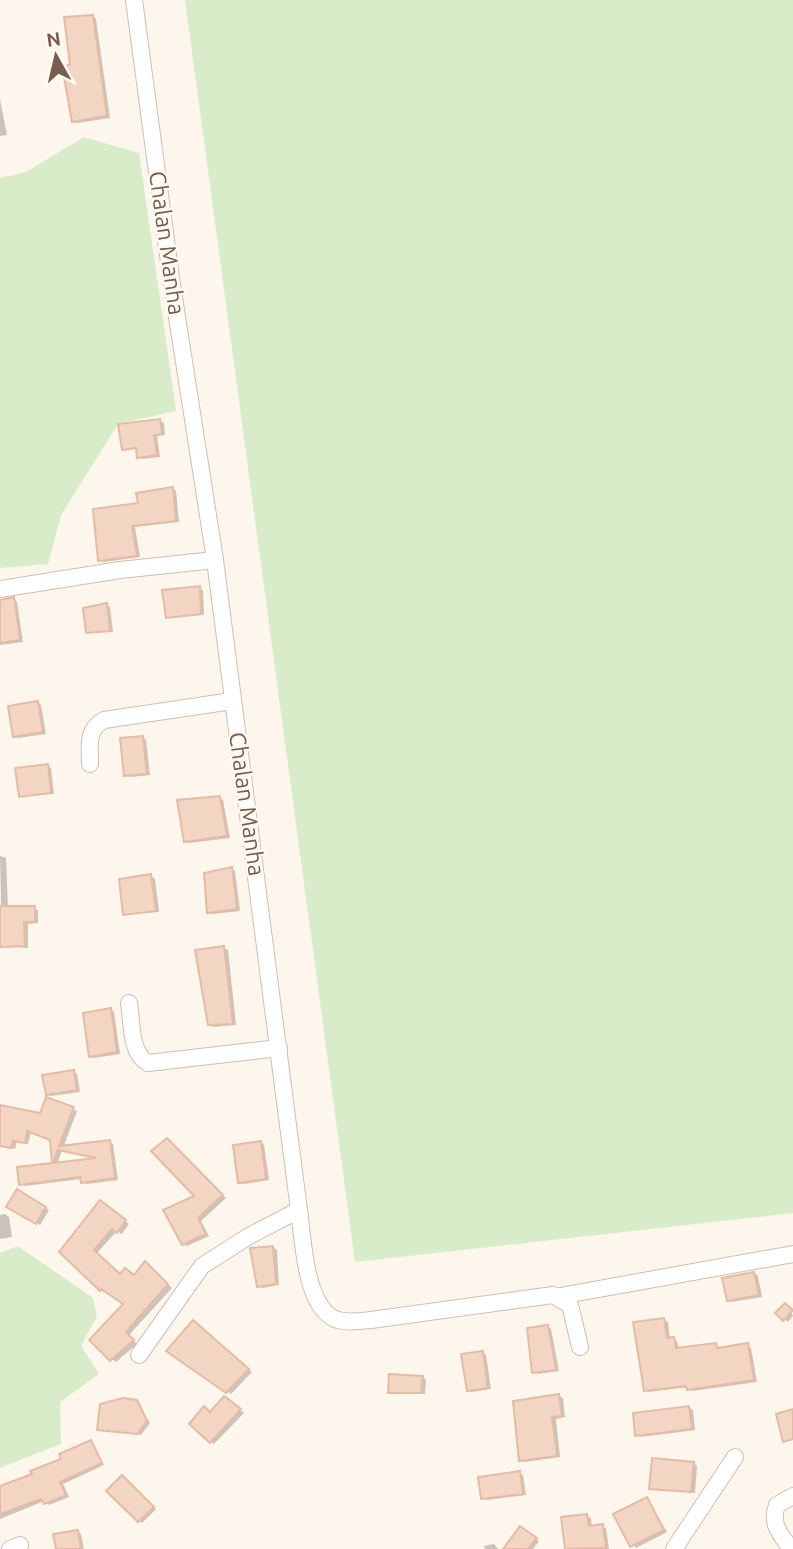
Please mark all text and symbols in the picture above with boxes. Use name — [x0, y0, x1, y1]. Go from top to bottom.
north arrow — [21, 21, 91, 91]
text: N — [45, 27, 62, 51]
street label: Chalan Manha — [145, 169, 190, 317]
street label: Chalan Manha — [225, 730, 270, 878]

